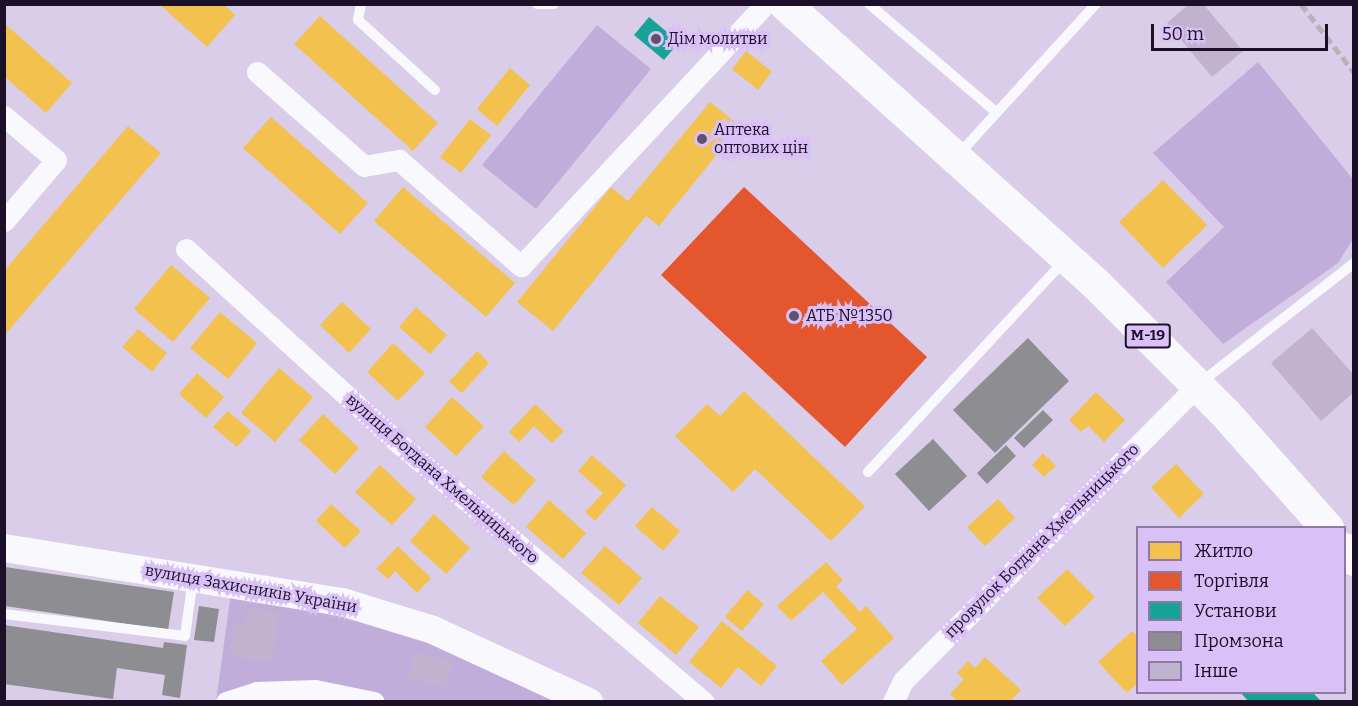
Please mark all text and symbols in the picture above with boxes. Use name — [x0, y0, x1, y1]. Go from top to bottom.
scale bar — [1154, 12, 1331, 50]
text: 50 m — [1162, 23, 1204, 45]
place label: Дім молитви — [668, 29, 768, 49]
marker: Дім молитви — [649, 32, 663, 46]
place label: Аптека оптових цін — [714, 120, 808, 158]
marker: Аптека оптових цін — [695, 132, 709, 146]
place label: АТБ №1350 — [806, 306, 893, 326]
marker: АТБ №1350 — [787, 309, 801, 323]
road number: М-19 — [1124, 324, 1172, 348]
street label: вулиця Богдана Хмельницького — [342, 390, 542, 568]
street label: провулок Богдана Хмельницького — [941, 440, 1143, 642]
legend — [1136, 526, 1346, 694]
text: Житло — [1194, 540, 1253, 562]
street label: вулиця Захисників України — [144, 561, 358, 617]
text: Торгівля — [1194, 570, 1269, 592]
text: Установи — [1194, 600, 1277, 622]
text: Промзона — [1194, 630, 1284, 652]
text: Інше — [1194, 660, 1238, 682]

